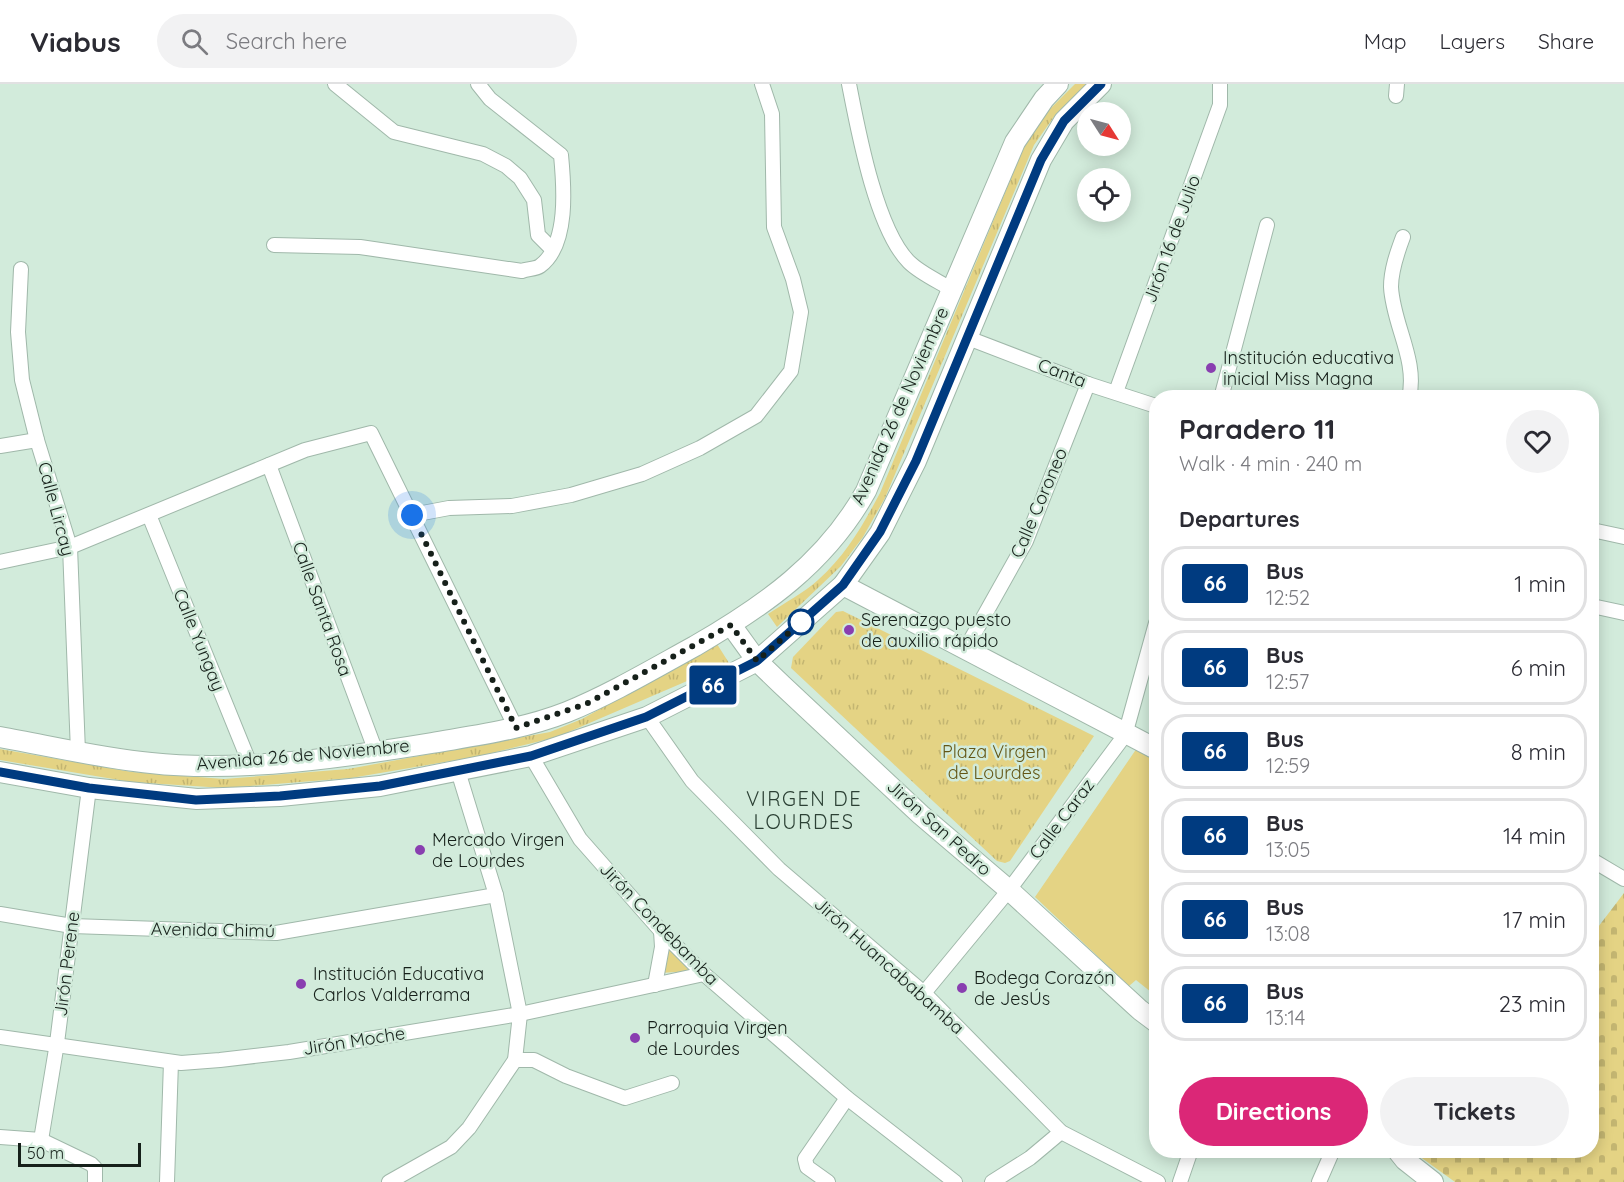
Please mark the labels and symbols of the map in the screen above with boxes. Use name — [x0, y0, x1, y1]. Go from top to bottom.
north arrow — [1077, 102, 1131, 156]
street label: Jirón 16 de Julio — [1138, 172, 1205, 306]
street label: Avenida 26 de Noviembre — [846, 303, 954, 508]
place label: Institución educativa inicial Miss Magna — [1223, 346, 1394, 390]
street label: Canta — [1035, 353, 1090, 392]
marker: Institución educativa inicial Miss Magna — [1204, 361, 1218, 375]
street label: Calle Coroneo — [1005, 444, 1072, 561]
street label: Calle Lircay — [33, 459, 80, 558]
your location — [397, 500, 427, 530]
street label: Calle Santa Rosa — [287, 538, 357, 679]
street label: Calle Yungay — [168, 585, 230, 694]
place label: Serenazgo puesto de auxilio rápido — [861, 608, 1011, 652]
unlabelled marker — [788, 609, 814, 635]
marker: Serenazgo puesto de auxilio rápido — [842, 623, 856, 637]
line badge: 66 — [686, 666, 740, 704]
street label: Avenida 26 de Noviembre — [195, 734, 410, 775]
park label: Plaza Virgen de Lourdes — [942, 740, 1046, 784]
street label: Calle Caraz — [1024, 774, 1099, 863]
street label: Jirón San Pedro — [882, 775, 996, 881]
district label: VIRGEN DE LOURDES — [746, 786, 862, 834]
place label: Mercado Virgen de Lourdes — [432, 828, 564, 872]
marker: Mercado Virgen de Lourdes — [413, 843, 427, 857]
street label: Jirón Condebamba — [595, 858, 724, 990]
street label: Jirón Huancababamba — [810, 892, 969, 1039]
street label: Jirón Perene — [49, 910, 84, 1018]
street label: Avenida Chimú — [151, 917, 275, 942]
place label: Institución Educativa Carlos Valderrama — [313, 962, 484, 1006]
place label: Bodega Corazón de JesÚs — [974, 966, 1115, 1010]
marker: Institución Educativa Carlos Valderrama — [294, 977, 308, 991]
marker: Bodega Corazón de JesÚs — [955, 981, 969, 995]
place label: Parroquia Virgen de Lourdes — [647, 1016, 788, 1060]
street label: Jirón Moche — [301, 1021, 406, 1060]
marker: Parroquia Virgen de Lourdes — [628, 1031, 642, 1045]
scale bar — [18, 1140, 141, 1168]

